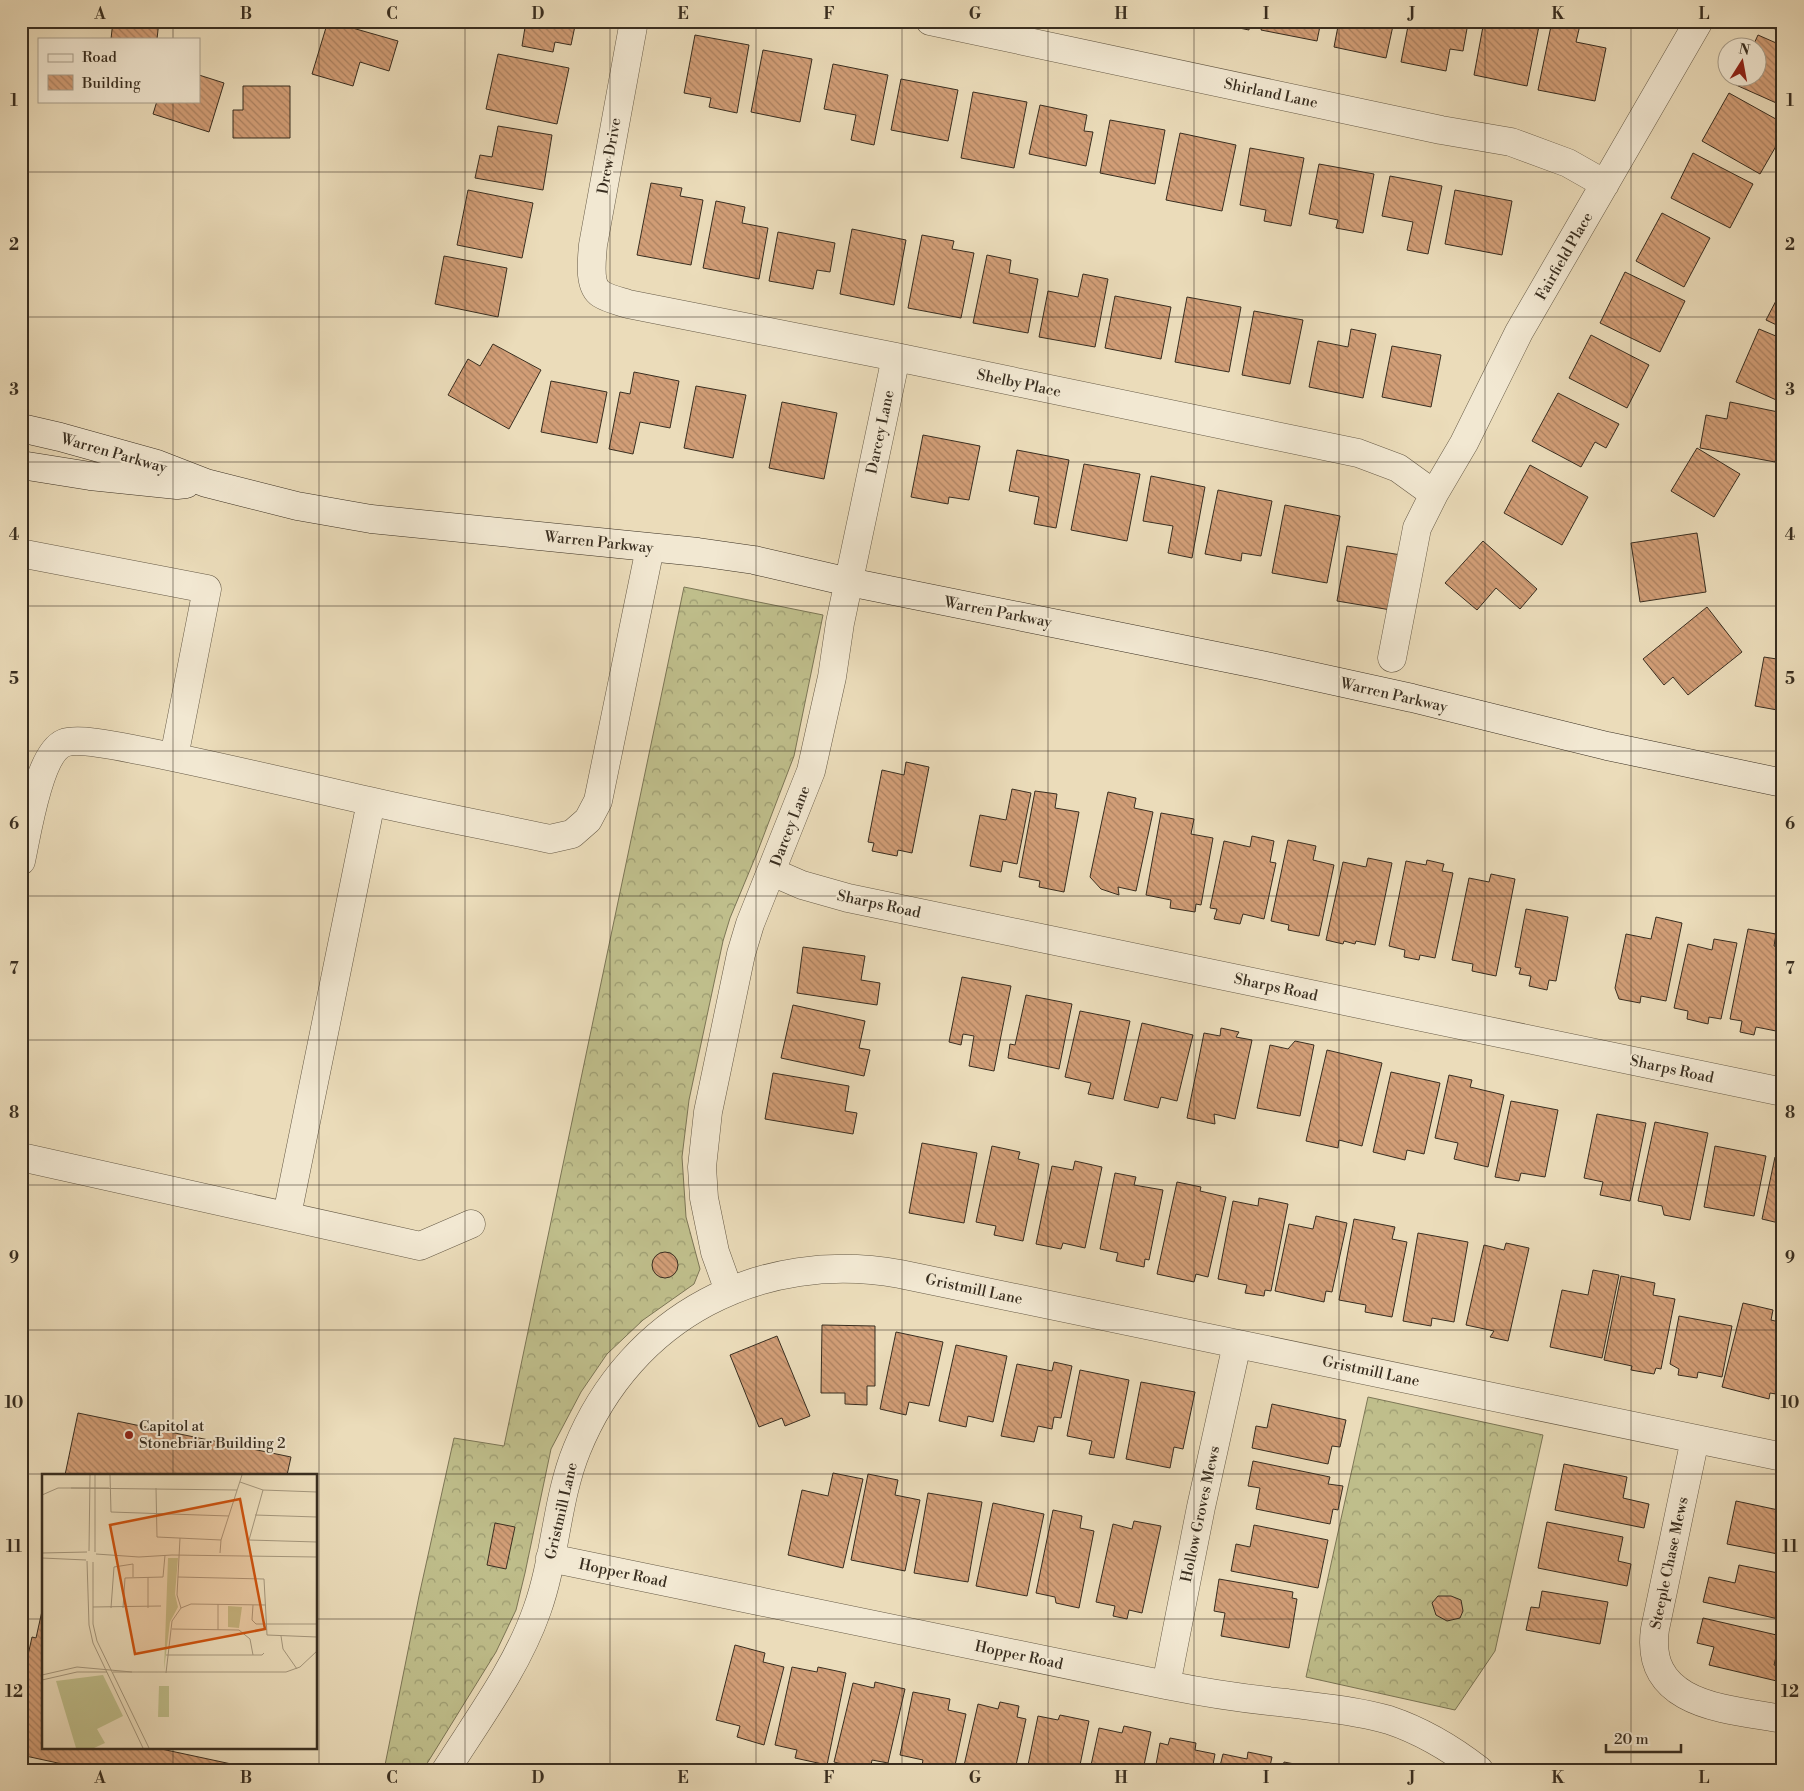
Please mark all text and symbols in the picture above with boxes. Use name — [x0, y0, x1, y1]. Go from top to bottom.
text: A — [93, 4, 106, 24]
text: B — [240, 4, 252, 24]
text: C — [386, 4, 398, 24]
text: D — [532, 4, 545, 24]
text: E — [677, 4, 689, 24]
text: F — [823, 4, 835, 24]
text: G — [969, 4, 982, 24]
text: H — [1114, 4, 1128, 24]
text: I — [1263, 4, 1269, 24]
text: J — [1407, 4, 1415, 24]
text: K — [1552, 4, 1566, 24]
text: L — [1699, 4, 1710, 24]
legend — [38, 38, 200, 102]
north arrow — [1716, 38, 1766, 88]
text: N — [1737, 40, 1751, 60]
text: Road — [82, 48, 117, 67]
text: Building — [81, 74, 141, 93]
street label: Shirland Lane — [1222, 74, 1320, 113]
text: 1 — [10, 91, 18, 111]
text: 1 — [1786, 91, 1794, 111]
street label: Drew Drive — [593, 116, 626, 196]
street label: Fairfield Place — [1532, 209, 1597, 304]
text: 2 — [9, 235, 19, 255]
text: 2 — [1785, 235, 1795, 255]
street label: Shelby Place — [975, 365, 1063, 402]
text: 3 — [9, 380, 19, 400]
text: 3 — [1785, 380, 1795, 400]
street label: Darcey Lane — [862, 389, 899, 476]
street label: Warren Parkway — [58, 429, 170, 478]
text: 4 — [9, 525, 20, 545]
text: 4 — [1785, 525, 1796, 545]
street label: Warren Parkway — [543, 527, 655, 558]
street label: Warren Parkway — [941, 593, 1054, 632]
text: 5 — [9, 669, 19, 689]
text: 5 — [1785, 669, 1795, 689]
street label: Warren Parkway — [1337, 674, 1450, 717]
street label: Darcey Lane — [766, 783, 815, 869]
text: 6 — [9, 814, 19, 834]
text: 6 — [1785, 814, 1795, 834]
street label: Sharps Road — [835, 886, 923, 923]
text: 7 — [9, 959, 19, 979]
text: 7 — [1785, 959, 1795, 979]
street label: Sharps Road — [1232, 969, 1320, 1006]
street label: Sharps Road — [1628, 1051, 1716, 1088]
text: 8 — [9, 1103, 19, 1123]
text: 8 — [1785, 1103, 1795, 1123]
text: 9 — [9, 1248, 19, 1268]
text: 9 — [1785, 1248, 1795, 1268]
street label: Gristmill Lane — [924, 1270, 1024, 1309]
street label: Gristmill Lane — [1321, 1352, 1421, 1391]
text: 10 — [5, 1393, 23, 1413]
text: 10 — [1781, 1393, 1799, 1413]
place label: Capitol at Stonebriar Building 2 — [139, 1417, 285, 1453]
marker: Capitol at Stonebriar Building 2 — [123, 1429, 135, 1441]
street label: Hollow Groves Mews — [1177, 1444, 1224, 1584]
street label: Gristmill Lane — [541, 1461, 582, 1561]
inset map — [42, 1474, 318, 1748]
street label: Steeple Chase Mews — [1646, 1495, 1693, 1631]
text: 11 — [6, 1537, 22, 1557]
text: 11 — [1782, 1537, 1798, 1557]
street label: Hopper Road — [577, 1555, 669, 1592]
street label: Hopper Road — [973, 1637, 1065, 1674]
text: 12 — [5, 1682, 23, 1702]
text: 12 — [1781, 1682, 1799, 1702]
scale bar — [1606, 1721, 1682, 1753]
text: 20 m — [1614, 1730, 1649, 1749]
text: A — [93, 1768, 106, 1788]
text: B — [240, 1768, 252, 1788]
text: C — [386, 1768, 398, 1788]
text: D — [532, 1768, 545, 1788]
text: E — [677, 1768, 689, 1788]
text: F — [823, 1768, 835, 1788]
text: G — [969, 1768, 982, 1788]
text: H — [1114, 1768, 1128, 1788]
text: I — [1263, 1768, 1269, 1788]
text: J — [1407, 1768, 1415, 1788]
text: K — [1552, 1768, 1566, 1788]
text: L — [1699, 1768, 1710, 1788]

